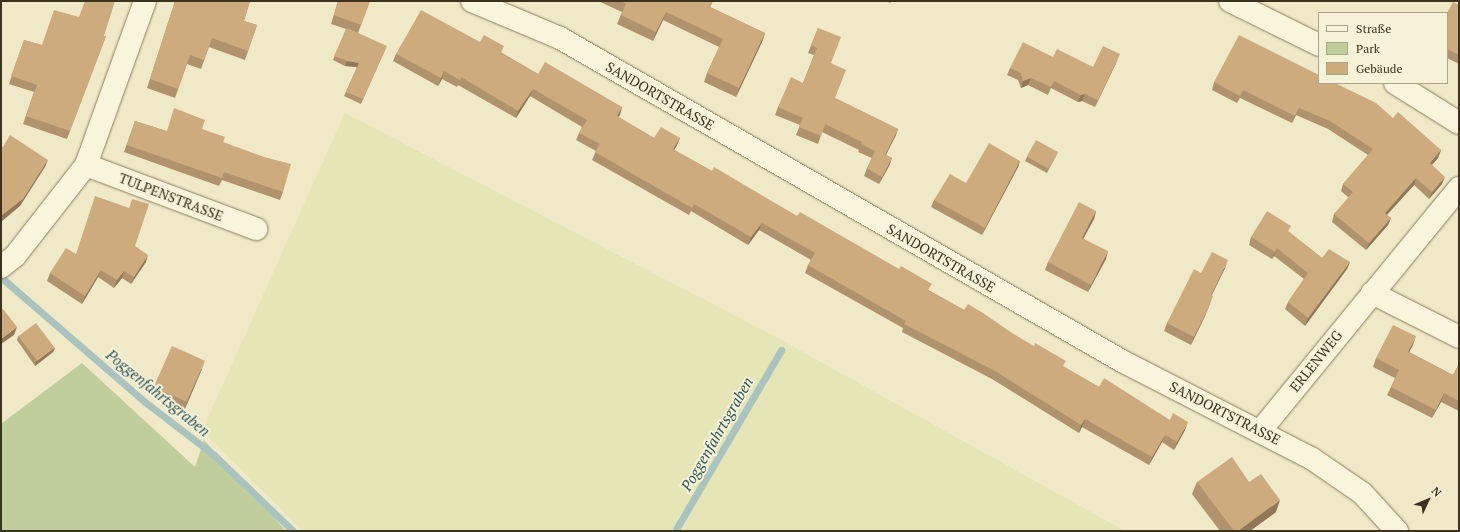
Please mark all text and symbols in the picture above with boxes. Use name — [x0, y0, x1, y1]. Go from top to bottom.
legend — [1318, 12, 1448, 84]
text: Straße — [1356, 21, 1391, 36]
text: Park — [1356, 41, 1380, 56]
street label: SANDORTSTRASSE — [603, 58, 717, 134]
text: Gebäude — [1356, 61, 1402, 76]
street label: TULPENSTRASSE — [116, 169, 226, 225]
street label: SANDORTSTRASSE — [884, 220, 998, 296]
street label: ERLENWEG — [1286, 327, 1346, 395]
water label: Poggenfahrtsgraben — [103, 346, 213, 440]
water label: Poggenfahrtsgraben — [677, 374, 757, 494]
street label: SANDORTSTRASSE — [1167, 378, 1283, 448]
north arrow — [1408, 480, 1448, 520]
text: N — [1429, 484, 1445, 500]

